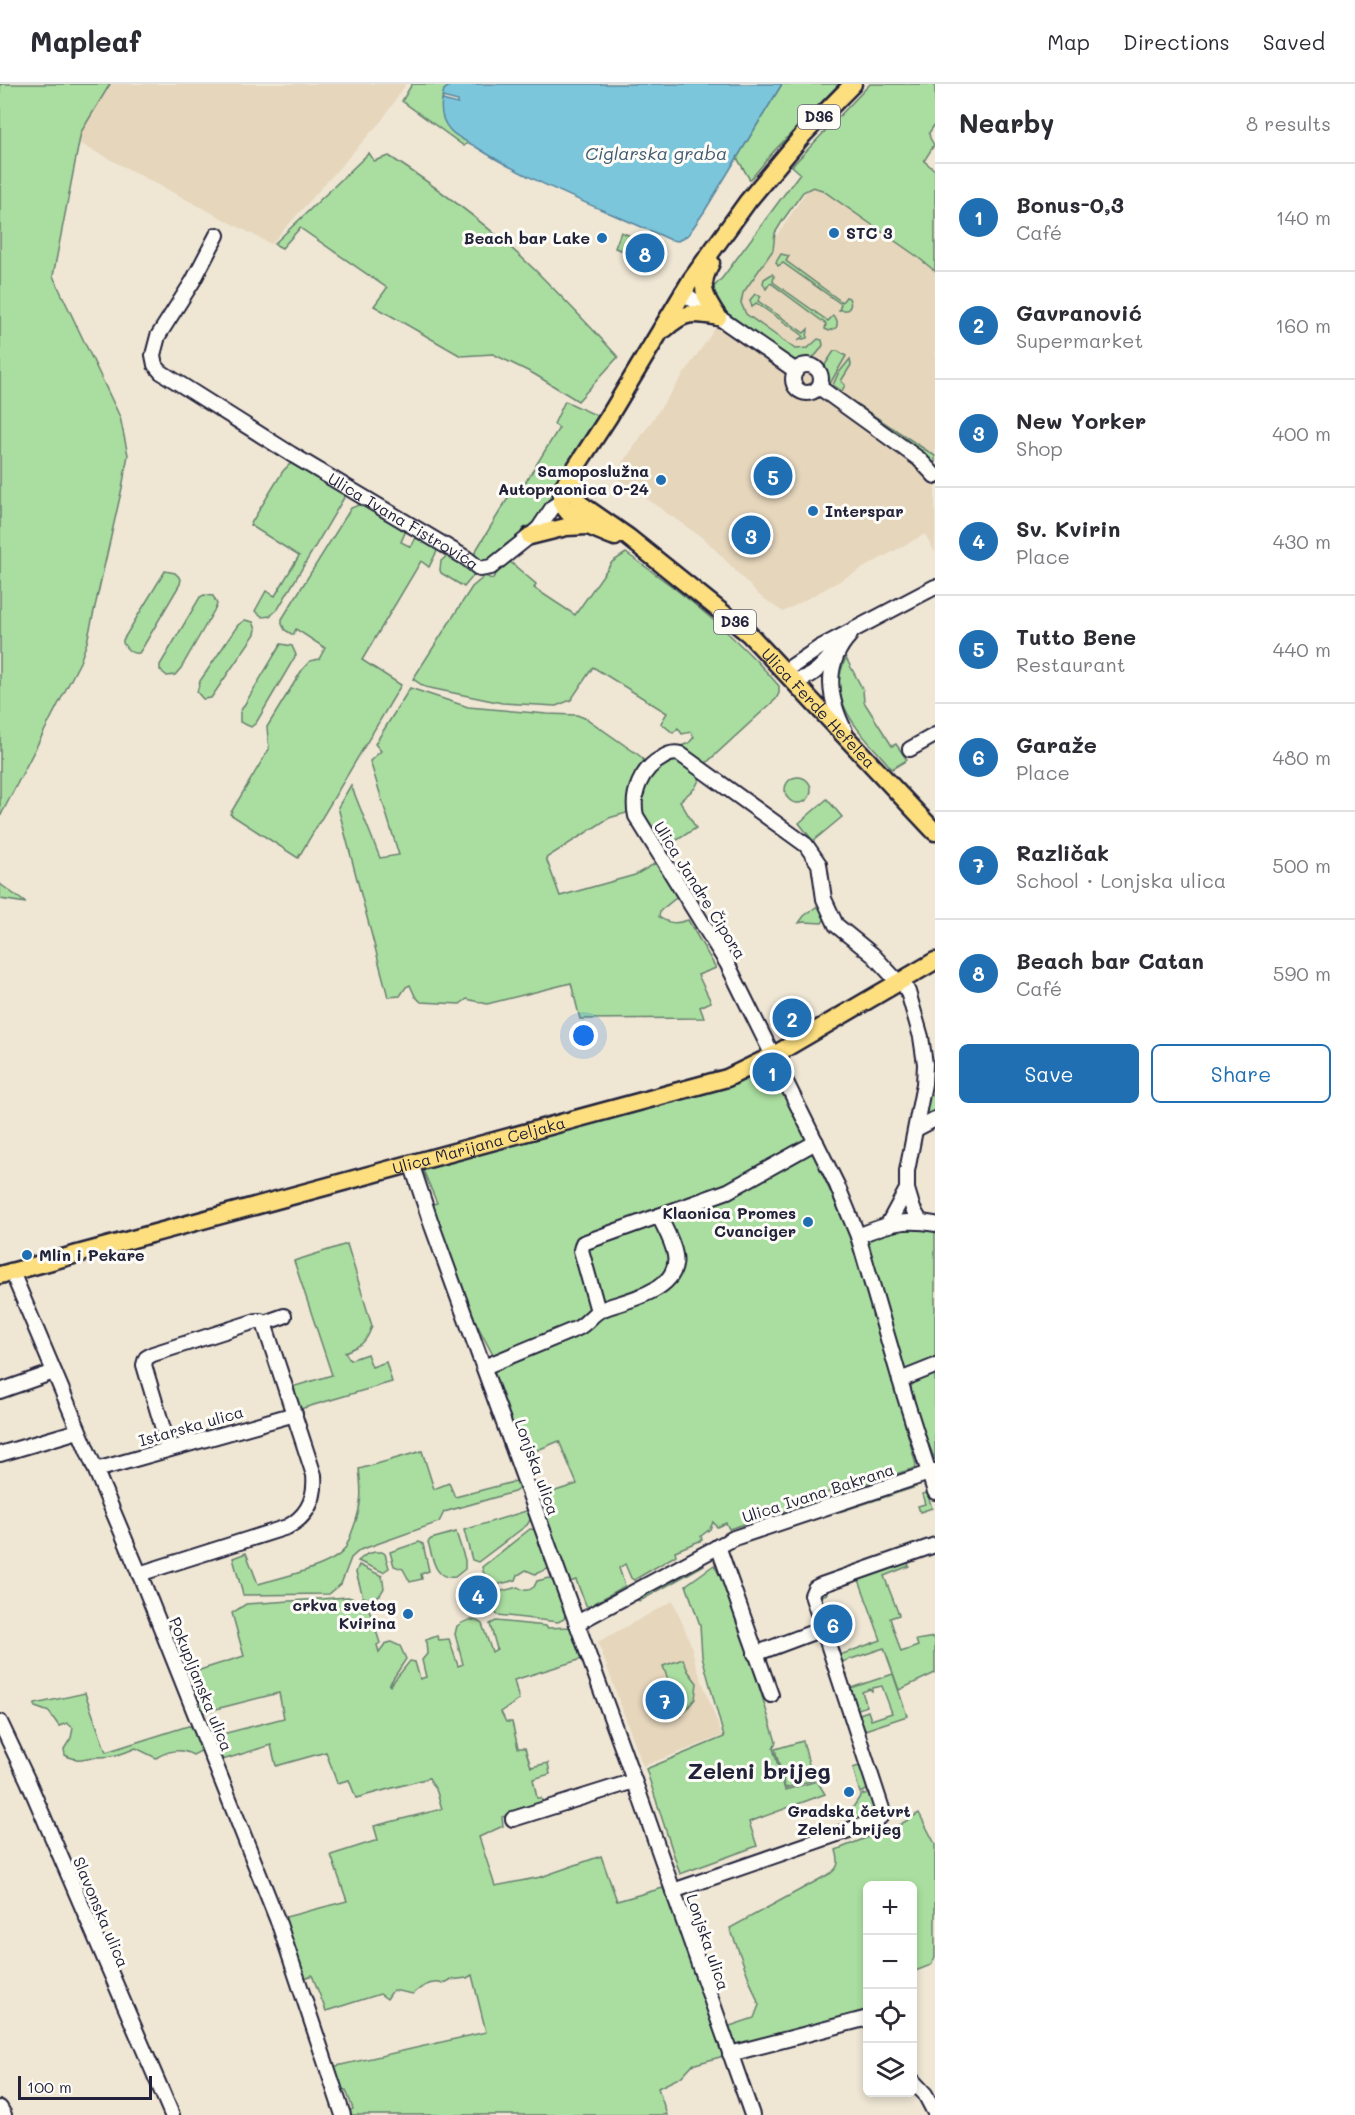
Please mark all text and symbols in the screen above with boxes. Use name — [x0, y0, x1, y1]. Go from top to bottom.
text: Mapleaf — [30, 23, 141, 59]
text: Map — [1047, 28, 1090, 55]
text: Directions — [1123, 28, 1230, 55]
text: Saved — [1263, 28, 1325, 55]
road number: D36 — [798, 105, 840, 129]
text: Nearby — [959, 106, 1054, 140]
text: 8 results — [1246, 110, 1331, 136]
water label: Ciglarska graba — [585, 141, 727, 165]
text: Bonus-0,3 — [1016, 190, 1124, 219]
text: 1 — [974, 204, 983, 230]
text: 140 m — [1276, 204, 1331, 230]
text: Café — [1016, 219, 1062, 245]
place label: STC 3 — [846, 222, 893, 243]
marker: STC 3 — [827, 226, 841, 240]
place label: Beach bar Lake — [464, 227, 590, 248]
pin: 8 — [626, 230, 664, 276]
marker: Beach bar Lake — [595, 231, 609, 245]
text: Gavranović — [1016, 298, 1142, 327]
text: 2 — [973, 312, 984, 338]
text: 160 m — [1275, 312, 1331, 338]
text: Supermarket — [1016, 327, 1143, 353]
text: New Yorker — [1016, 406, 1146, 435]
text: 3 — [973, 420, 985, 446]
text: 400 m — [1272, 420, 1331, 446]
text: Shop — [1016, 435, 1063, 461]
pin: 5 — [754, 454, 792, 498]
place label: Samoposlužna Autopraonica 0-24 — [498, 460, 649, 499]
street label: Ulica Ivana Fistrovića — [324, 467, 484, 574]
marker: Samoposlužna Autopraonica 0-24 — [654, 473, 668, 487]
place label: Interspar — [825, 500, 904, 521]
marker: Interspar — [806, 504, 820, 518]
pin: 3 — [732, 512, 771, 558]
text: Sv. Kvirin — [1016, 514, 1120, 543]
text: 4 — [972, 528, 985, 554]
text: 430 m — [1273, 528, 1331, 554]
text: Place — [1016, 543, 1070, 569]
road number: D36 — [714, 610, 756, 634]
text: Tutto Bene — [1016, 622, 1136, 651]
text: 5 — [973, 636, 984, 662]
text: 440 m — [1273, 636, 1331, 662]
street label: Ulica Ferde Hefelea — [757, 643, 881, 772]
text: Restaurant — [1016, 651, 1126, 677]
text: Garaže — [1016, 730, 1097, 759]
text: 6 — [972, 744, 985, 770]
text: 480 m — [1272, 744, 1331, 770]
text: Place — [1016, 759, 1070, 785]
street label: Ulica Jandre Čipora — [650, 817, 751, 963]
text: Različak — [1016, 838, 1109, 867]
text: 7 — [973, 852, 984, 878]
text: 500 m — [1272, 852, 1331, 878]
text: School · Lonjska ulica — [1016, 867, 1226, 893]
text: Beach bar Catan — [1016, 946, 1204, 975]
text: 8 — [972, 960, 985, 986]
text: 590 m — [1273, 960, 1331, 986]
text: Café — [1016, 975, 1062, 1001]
pin: 2 — [772, 996, 812, 1040]
your location — [569, 1021, 598, 1050]
button: Save — [959, 1044, 1139, 1103]
button: Share — [1151, 1044, 1331, 1103]
pin: 1 — [752, 1050, 792, 1094]
street label: Ulica Marijana Celjaka — [390, 1111, 567, 1178]
place label: Klaonica Promes Cvanciger — [663, 1202, 796, 1241]
marker: Klaonica Promes Cvanciger — [801, 1215, 815, 1229]
place label: Mlin i Pekare — [39, 1244, 145, 1265]
marker: Mlin i Pekare — [20, 1248, 34, 1262]
street label: Istarska ulica — [136, 1401, 246, 1451]
street label: Lonjska ulica — [510, 1416, 565, 1518]
street label: Ulica Ivana Bakrana — [739, 1458, 897, 1527]
pin: 4 — [458, 1572, 498, 1618]
place label: crkva svetog Kvirina — [293, 1594, 396, 1633]
pin: 6 — [814, 1602, 852, 1646]
marker: crkva svetog Kvirina — [401, 1607, 415, 1621]
street label: Pokupljanska ulica — [165, 1614, 238, 1754]
pin: 7 — [646, 1678, 684, 1722]
district label: Zeleni brijeg — [687, 1756, 831, 1785]
marker: Gradska četvrt Zeleni brijeg — [842, 1785, 856, 1799]
place label: Gradska četvrt Zeleni brijeg — [787, 1800, 911, 1839]
street label: Slavonska ulica — [69, 1853, 134, 1970]
map controls — [863, 1881, 917, 2097]
button: + — [863, 1881, 917, 1935]
street label: Lonjska ulica — [682, 1891, 735, 1993]
button: − — [863, 1935, 917, 1989]
button: locate — [863, 1989, 917, 2043]
button: layers — [863, 2043, 917, 2097]
scale bar — [18, 2073, 152, 2100]
text: 100 m — [27, 2076, 72, 2097]

